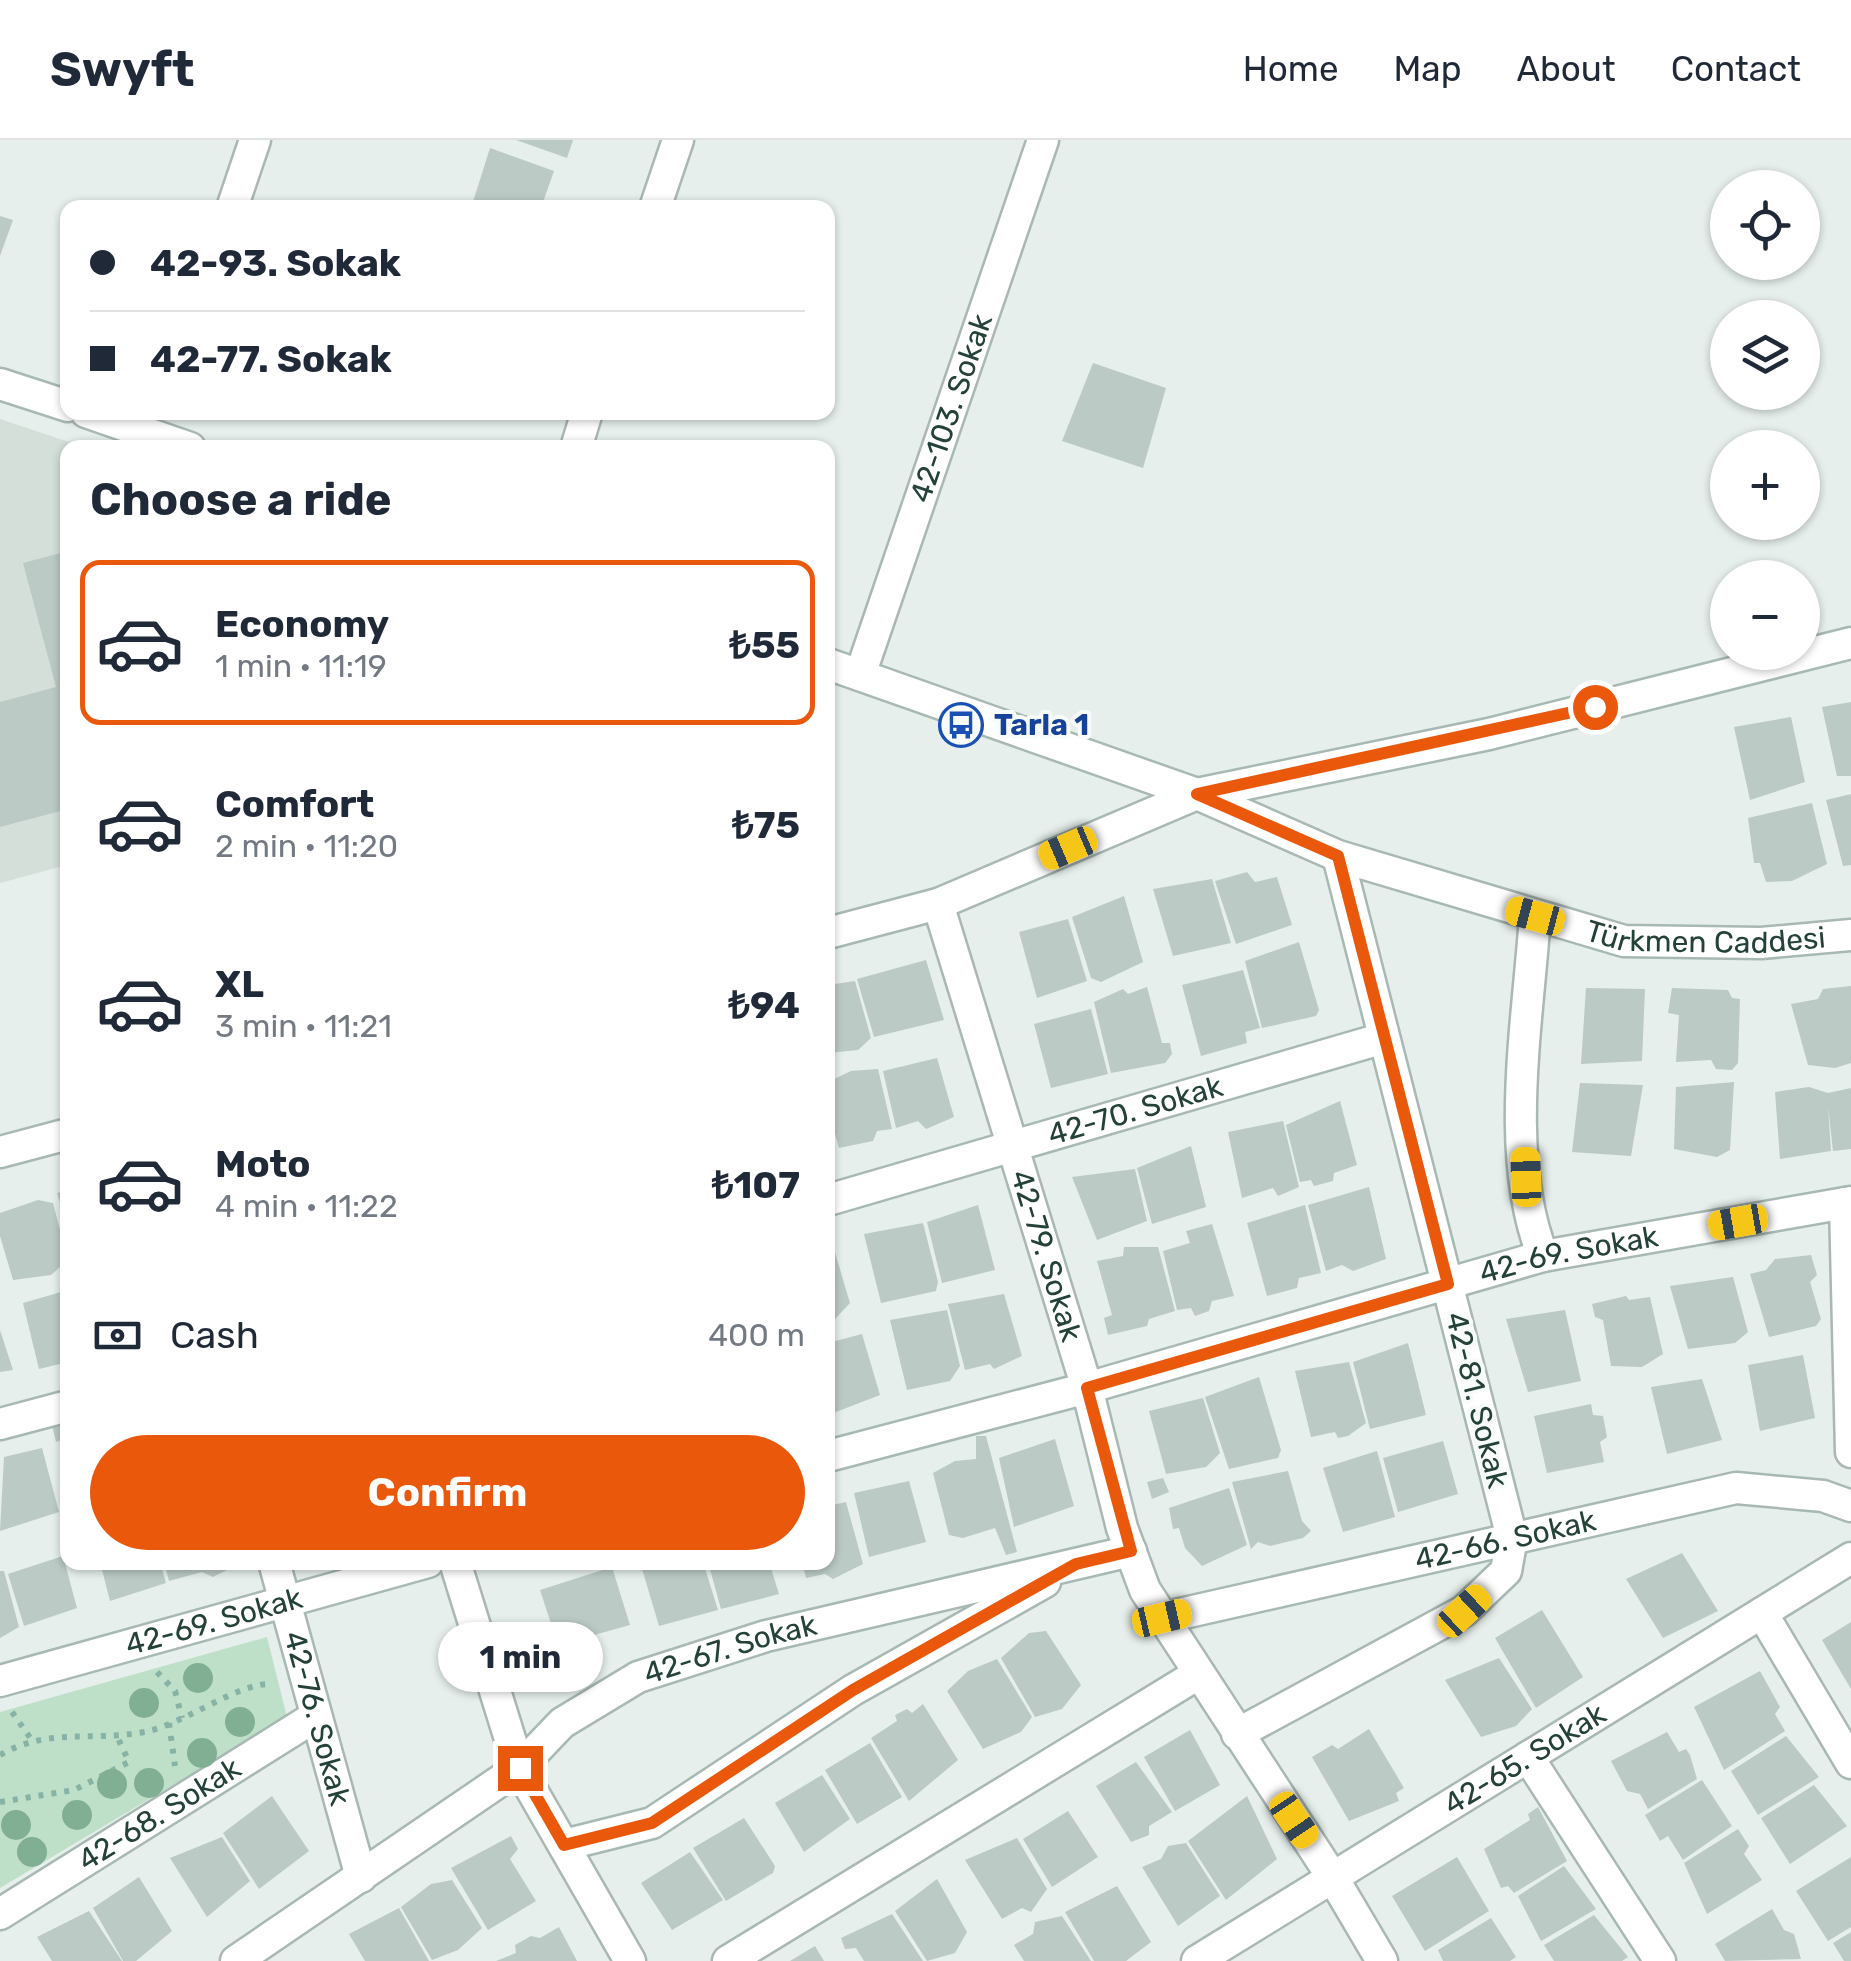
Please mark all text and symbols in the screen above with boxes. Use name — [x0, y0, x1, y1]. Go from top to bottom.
text: Swyft — [50, 41, 194, 98]
text: Home — [1243, 48, 1339, 90]
text: Map — [1394, 48, 1462, 90]
text: About — [1517, 48, 1616, 90]
text: Contact — [1671, 48, 1801, 90]
map controls — [1710, 170, 1820, 670]
button: locate — [1710, 170, 1820, 280]
text: 42-93. Sokak — [150, 240, 401, 286]
button: layers — [1710, 300, 1820, 410]
street label: 42-103. Sokak — [902, 309, 1000, 507]
text: 42-77. Sokak — [150, 336, 392, 382]
button: + — [1710, 430, 1820, 540]
text: Choose a ride — [90, 473, 392, 526]
button: − — [1710, 560, 1820, 670]
icon: car — [95, 598, 185, 688]
text: Economy — [215, 601, 389, 647]
text: ₺55 — [729, 622, 800, 668]
text: 1 min · 11:19 — [215, 647, 387, 685]
route start — [1573, 685, 1618, 730]
bus stop icon: Tarla 1 — [938, 702, 984, 748]
place label: Tarla 1 — [994, 707, 1089, 743]
icon: car — [95, 778, 185, 868]
text: Comfort — [215, 781, 374, 827]
text: ₺75 — [732, 802, 800, 848]
car — [1035, 822, 1101, 874]
text: 2 min · 11:20 — [215, 827, 398, 865]
car — [1502, 894, 1568, 938]
street label: Türkmen Caddesi — [1582, 913, 1827, 961]
icon: car — [95, 958, 185, 1048]
text: XL — [215, 961, 264, 1007]
text: ₺94 — [728, 982, 800, 1028]
text: 3 min · 11:21 — [215, 1007, 392, 1045]
street label: 42-70. Sokak — [1044, 1068, 1227, 1153]
icon: car — [95, 1138, 185, 1228]
text: Moto — [215, 1141, 311, 1187]
car — [1510, 1146, 1542, 1208]
text: ₺107 — [712, 1162, 800, 1208]
street label: 42-79. Sokak — [1003, 1166, 1090, 1346]
text: 4 min · 11:22 — [215, 1187, 398, 1225]
car — [1706, 1202, 1770, 1242]
street label: 42-69. Sokak — [1475, 1218, 1661, 1292]
icon: cash — [90, 1308, 145, 1363]
street label: 42-81. Sokak — [1438, 1308, 1516, 1492]
text: Cash — [170, 1312, 259, 1358]
text: 400 m — [708, 1316, 805, 1354]
button: Confirm — [90, 1435, 805, 1550]
street label: 42-66. Sokak — [1411, 1502, 1600, 1578]
street label: 42-69. Sokak — [121, 1580, 307, 1663]
car — [1432, 1580, 1496, 1642]
car — [1129, 1597, 1195, 1639]
street label: 42-67. Sokak — [639, 1607, 821, 1692]
callout: 1 min — [438, 1623, 602, 1693]
street label: 42-76. Sokak — [276, 1627, 358, 1810]
text: 1 min — [480, 1638, 561, 1676]
street label: 42-65. Sokak — [1437, 1695, 1613, 1823]
route end — [498, 1746, 543, 1791]
street label: 42-68. Sokak — [71, 1750, 248, 1879]
car — [1265, 1787, 1323, 1853]

